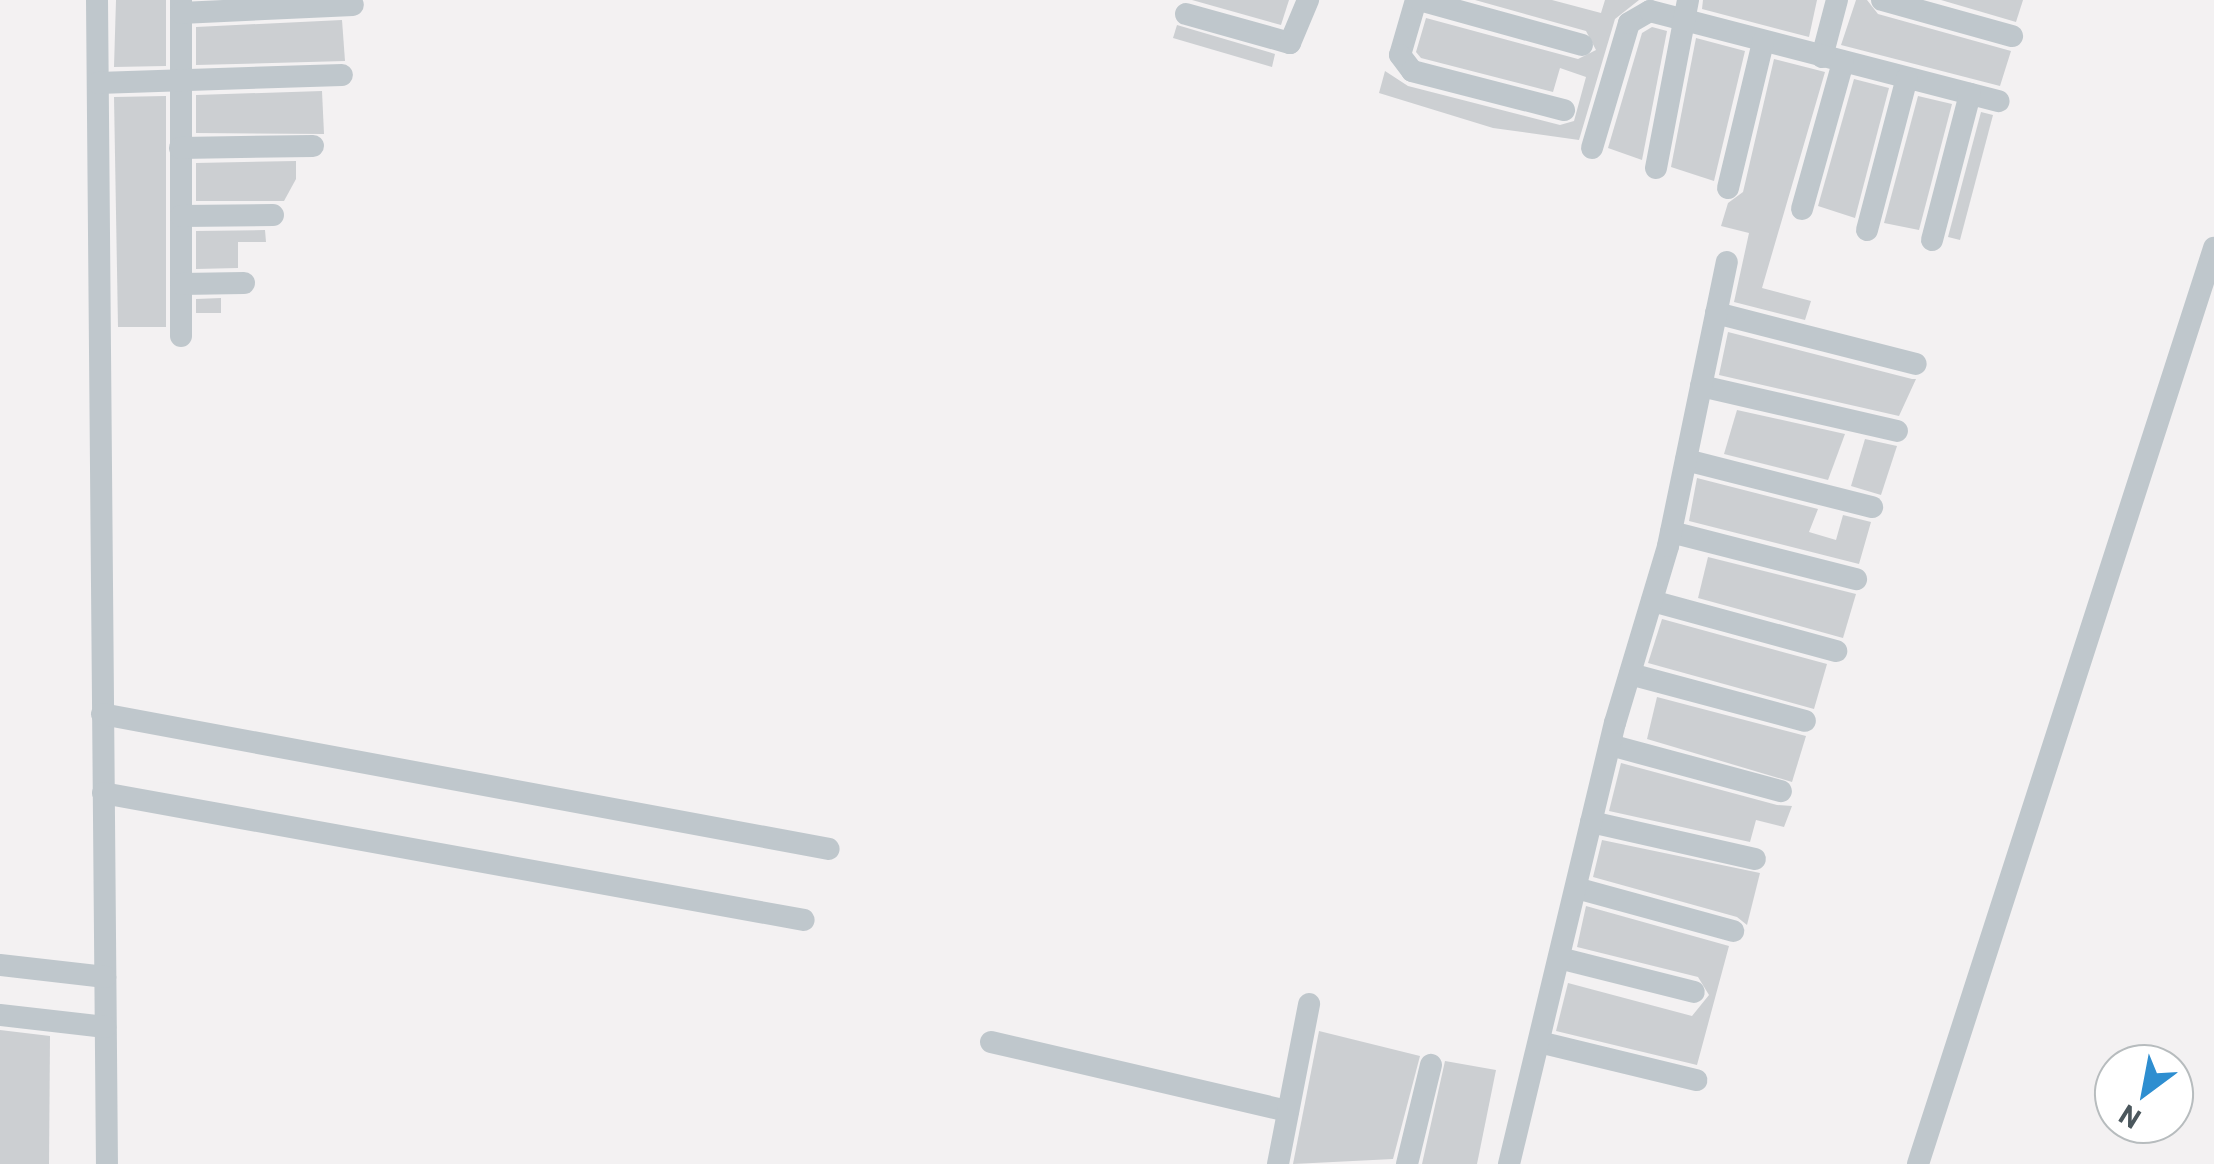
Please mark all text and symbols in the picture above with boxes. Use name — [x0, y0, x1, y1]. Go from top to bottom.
north arrow — [2094, 1044, 2194, 1144]
text: N — [2112, 1098, 2146, 1137]

